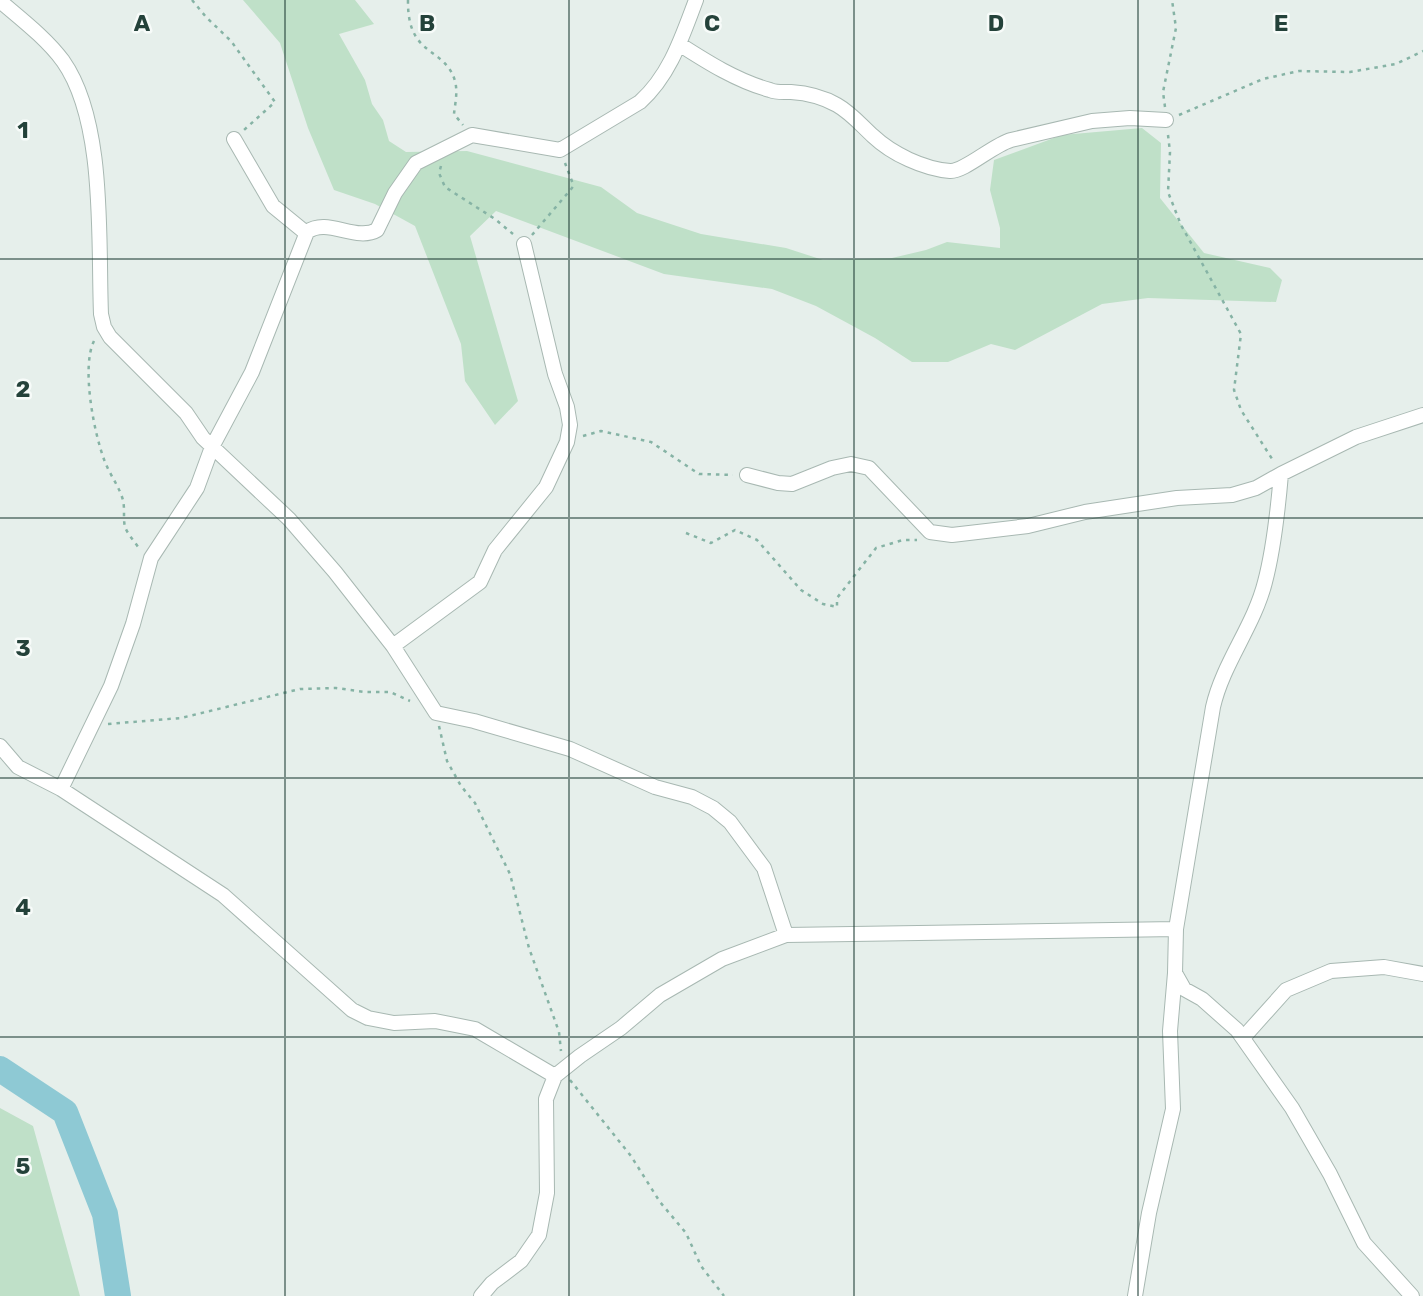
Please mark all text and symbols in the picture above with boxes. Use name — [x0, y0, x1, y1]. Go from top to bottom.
text: A — [134, 9, 151, 37]
text: B — [419, 9, 435, 37]
text: C — [704, 9, 720, 37]
text: D — [988, 9, 1004, 37]
text: E — [1274, 9, 1288, 37]
text: 1 — [17, 116, 29, 144]
text: 2 — [16, 375, 30, 403]
text: 3 — [15, 634, 31, 662]
text: 4 — [15, 893, 31, 921]
text: 5 — [16, 1152, 31, 1180]

